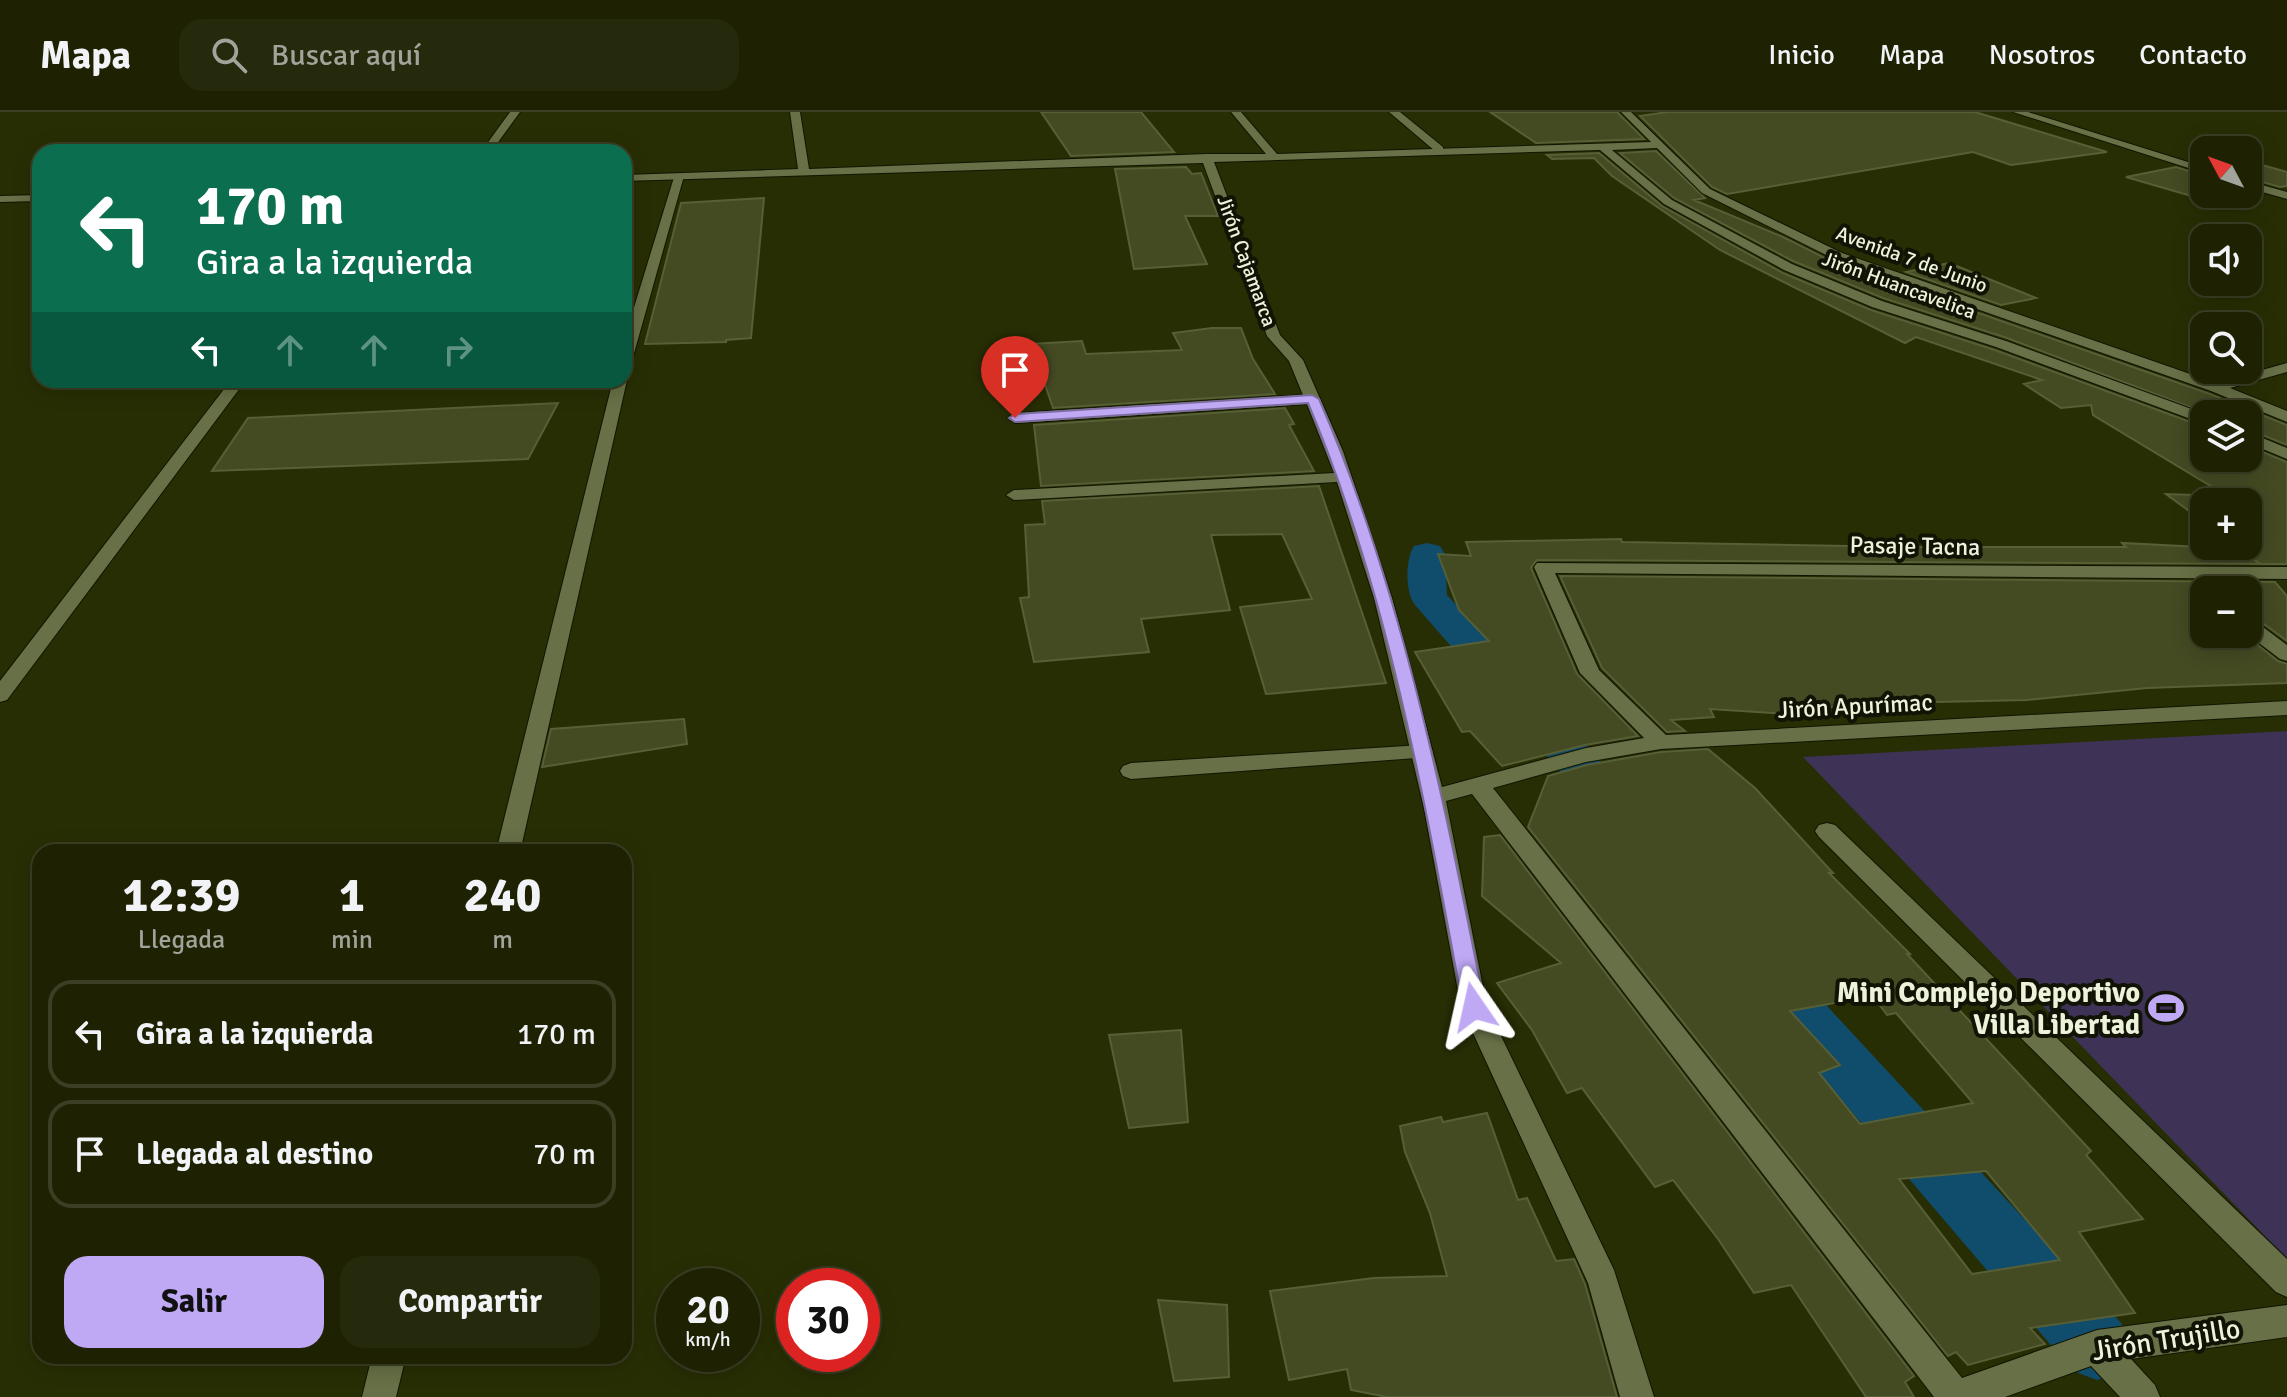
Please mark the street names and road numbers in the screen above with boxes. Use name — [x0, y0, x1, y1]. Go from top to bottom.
street label: Jirón Cajamarca — [1211, 192, 1282, 330]
street label: Avenida 7 de Junio — [1833, 221, 1991, 298]
street label: Jirón Huancavelica — [1819, 246, 1979, 325]
street label: Pasaje Tacna — [1849, 530, 1981, 562]
street label: Jirón Apurímac — [1777, 687, 1933, 725]
street label: Jirón Trujillo — [2090, 1311, 2243, 1368]

